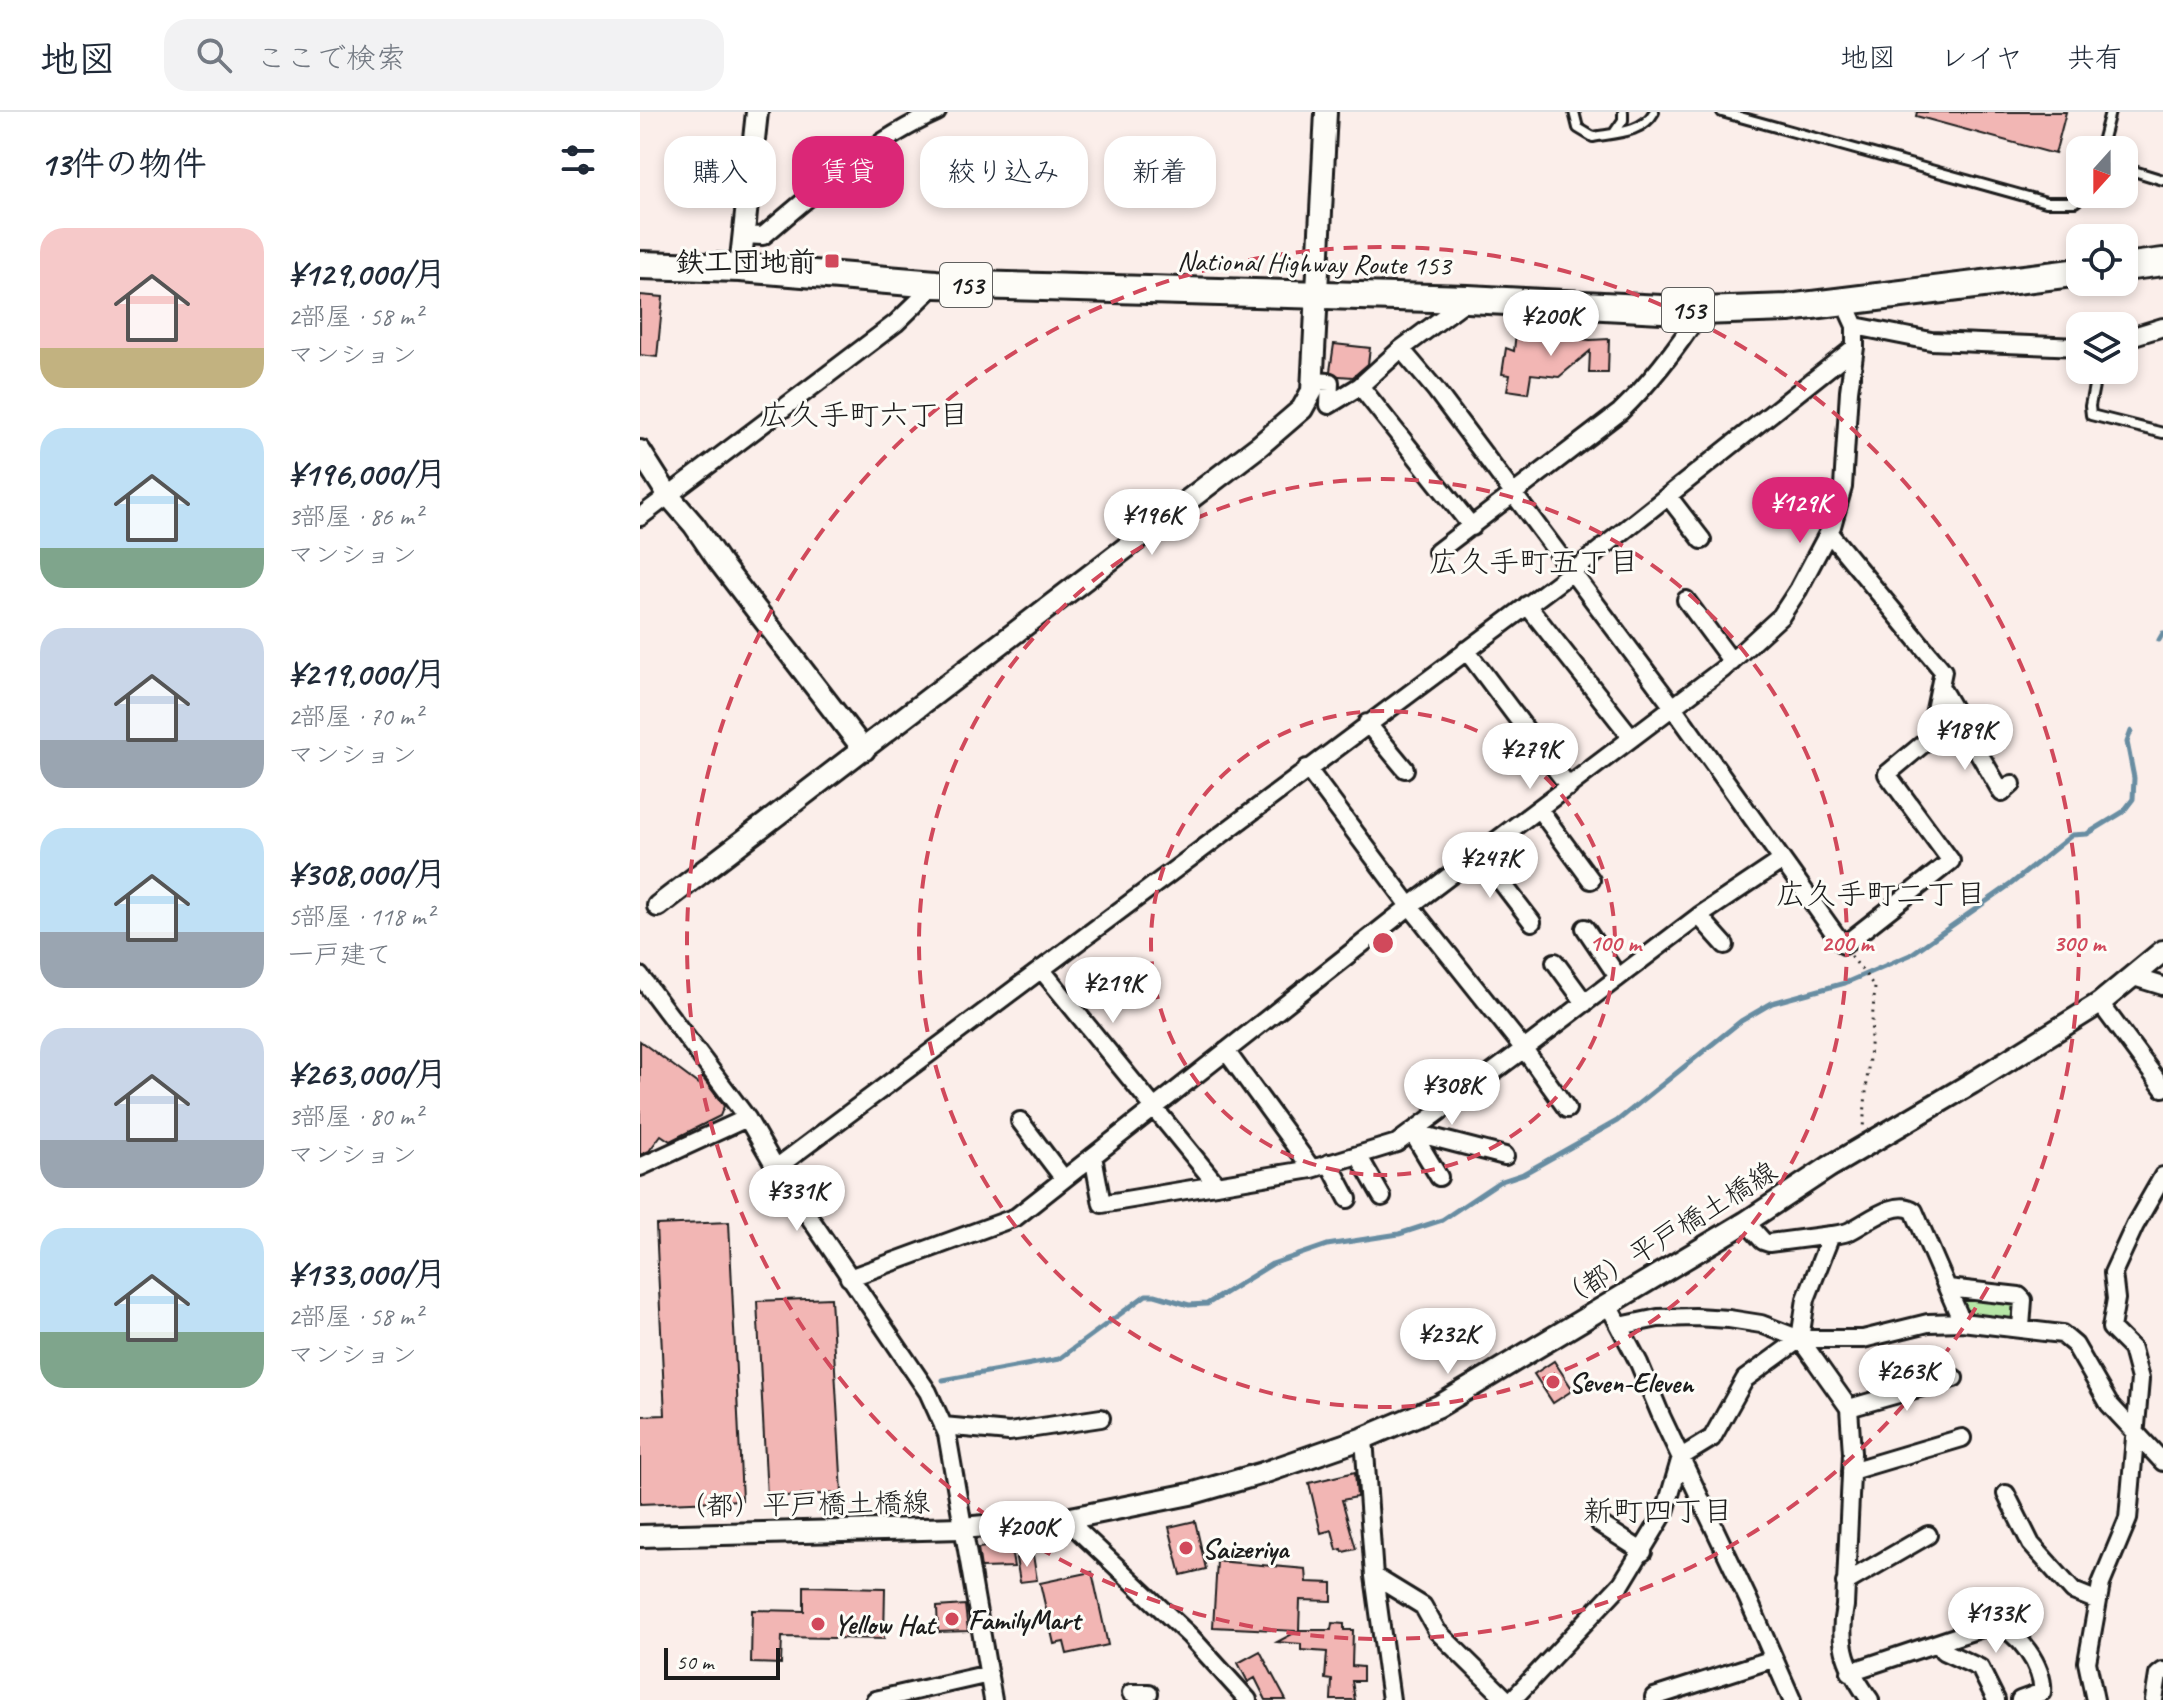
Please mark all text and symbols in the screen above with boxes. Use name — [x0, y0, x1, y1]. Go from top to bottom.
search box — [164, 19, 724, 91]
icon: search — [192, 33, 236, 77]
text: 地図 — [40, 36, 116, 83]
text: ここで検索 — [256, 39, 406, 77]
text: 地図 — [1840, 40, 1896, 75]
text: レイヤ — [1940, 40, 2023, 75]
text: 共有 — [2067, 40, 2123, 75]
chip: 購入 — [664, 136, 776, 208]
chip: 賃貸 — [792, 136, 904, 208]
chip: 絞り込み — [920, 136, 1088, 208]
chip: 新着 — [1104, 136, 1216, 208]
north arrow — [2066, 136, 2138, 208]
map controls — [2066, 136, 2138, 384]
icon: filters — [556, 138, 600, 182]
text: 13件の物件 — [40, 142, 207, 185]
button: locate — [2066, 224, 2138, 296]
street label: National Highway Route 153 — [1177, 243, 1453, 283]
place label: 鉄工団地前 — [676, 244, 816, 279]
text: ¥129,000/月 — [288, 252, 447, 295]
marker: 鉄工団地前 — [823, 252, 841, 270]
icon: home — [104, 260, 200, 356]
road number: 153 — [940, 263, 992, 307]
road number: 153 — [1662, 288, 1714, 332]
pin: ¥200K — [1495, 290, 1607, 358]
text: ¥200K — [1521, 299, 1581, 332]
text: 2部屋 · 58 m² — [288, 300, 422, 333]
button: layers — [2066, 312, 2138, 384]
text: マンション — [288, 338, 417, 371]
district label: 広久手町六丁目 — [759, 396, 969, 434]
text: ¥196,000/月 — [288, 452, 447, 495]
icon: home — [104, 460, 200, 556]
pin: ¥129K — [1744, 477, 1856, 545]
text: ¥129K — [1770, 486, 1830, 519]
pin: ¥196K — [1096, 489, 1208, 557]
text: ¥196K — [1122, 498, 1182, 531]
text: 3部屋 · 86 m² — [288, 500, 422, 533]
text: マンション — [288, 538, 417, 571]
district label: 広久手町五丁目 — [1429, 543, 1639, 581]
text: ¥219,000/月 — [288, 652, 447, 695]
icon: home — [104, 660, 200, 756]
text: 2部屋 · 70 m² — [288, 700, 422, 733]
pin: ¥189K — [1909, 704, 2021, 772]
text: ¥189K — [1935, 713, 1995, 746]
pin: ¥279K — [1474, 723, 1586, 791]
text: ¥279K — [1500, 732, 1560, 765]
text: マンション — [288, 738, 417, 771]
pin: ¥247K — [1434, 832, 1546, 900]
text: ¥247K — [1460, 841, 1520, 874]
text: ¥308,000/月 — [288, 852, 447, 895]
icon: home — [104, 860, 200, 956]
district label: 広久手町二丁目 — [1776, 875, 1986, 913]
text: 5部屋 · 118 m² — [288, 900, 433, 933]
text: 100 m — [1589, 928, 1643, 958]
text: 200 m — [1821, 928, 1875, 958]
text: 300 m — [2053, 928, 2107, 958]
centre of rings — [1369, 929, 1397, 957]
text: 一戸建て — [288, 938, 392, 971]
pin: ¥219K — [1057, 957, 1169, 1025]
text: ¥219K — [1083, 966, 1143, 999]
text: ¥263,000/月 — [288, 1052, 448, 1095]
pin: ¥308K — [1396, 1059, 1508, 1127]
icon: home — [104, 1060, 200, 1156]
text: ¥308K — [1422, 1068, 1482, 1101]
text: 3部屋 · 80 m² — [288, 1100, 422, 1133]
text: マンション — [288, 1138, 417, 1171]
street label: （都）平戸橋土橋線 — [1551, 1153, 1783, 1317]
pin: ¥331K — [741, 1165, 853, 1233]
text: ¥331K — [767, 1174, 827, 1207]
text: ¥133,000/月 — [288, 1252, 447, 1295]
icon: home — [104, 1260, 200, 1356]
text: 2部屋 · 58 m² — [288, 1300, 422, 1333]
pin: ¥232K — [1392, 1308, 1504, 1376]
text: ¥232K — [1418, 1317, 1478, 1350]
text: マンション — [288, 1338, 417, 1371]
pin: ¥263K — [1851, 1345, 1963, 1413]
text: ¥263K — [1877, 1354, 1937, 1387]
place label: Seven-Eleven — [1569, 1365, 1695, 1400]
marker: Seven-Eleven — [1544, 1373, 1562, 1391]
street label: （都）平戸橋土橋線 — [678, 1484, 930, 1524]
district label: 新町四丁目 — [1583, 1492, 1733, 1530]
pin: ¥200K — [971, 1501, 1083, 1569]
text: ¥200K — [997, 1510, 1057, 1543]
place label: Saizeriya — [1202, 1531, 1291, 1566]
marker: Saizeriya — [1177, 1539, 1195, 1557]
pin: ¥133K — [1940, 1587, 2052, 1655]
text: ¥133K — [1966, 1596, 2026, 1629]
place label: FamilyMart — [968, 1602, 1084, 1637]
place label: Yellow Hat — [834, 1607, 937, 1642]
marker: FamilyMart — [943, 1610, 961, 1628]
marker: Yellow Hat — [809, 1615, 827, 1633]
scale bar — [664, 1644, 780, 1680]
text: 50 m — [676, 1648, 713, 1676]

